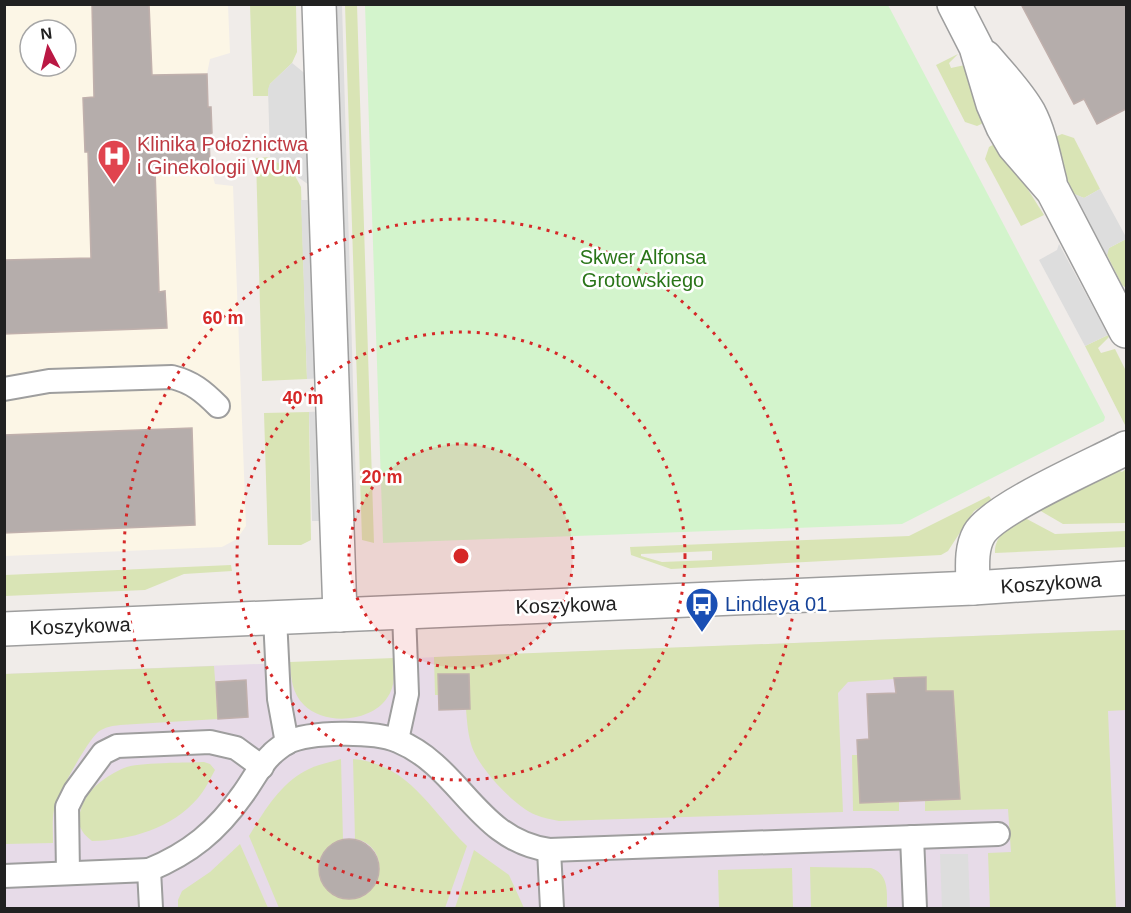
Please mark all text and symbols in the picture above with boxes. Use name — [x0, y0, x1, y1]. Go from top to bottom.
north arrow — [18, 18, 78, 78]
text: N — [39, 24, 53, 43]
place label: Klinika Położnictwa i Ginekologii WUM — [137, 133, 309, 178]
hospital icon: Klinika Położnictwa i Ginekologii WUM — [96, 138, 132, 185]
park label: Skwer Alfonsa Grotowskiego — [580, 246, 707, 291]
text: 60 m — [202, 308, 244, 328]
text: 40 m — [282, 388, 324, 408]
text: 20 m — [361, 467, 403, 487]
centre of rings — [451, 546, 471, 566]
street label: Koszykowa — [1000, 568, 1103, 598]
bus stop icon: Lindleya 01 — [684, 586, 720, 633]
street label: Koszykowa — [515, 592, 618, 618]
place label: Lindleya 01 — [725, 593, 827, 615]
street label: Koszykowa — [29, 613, 132, 639]

